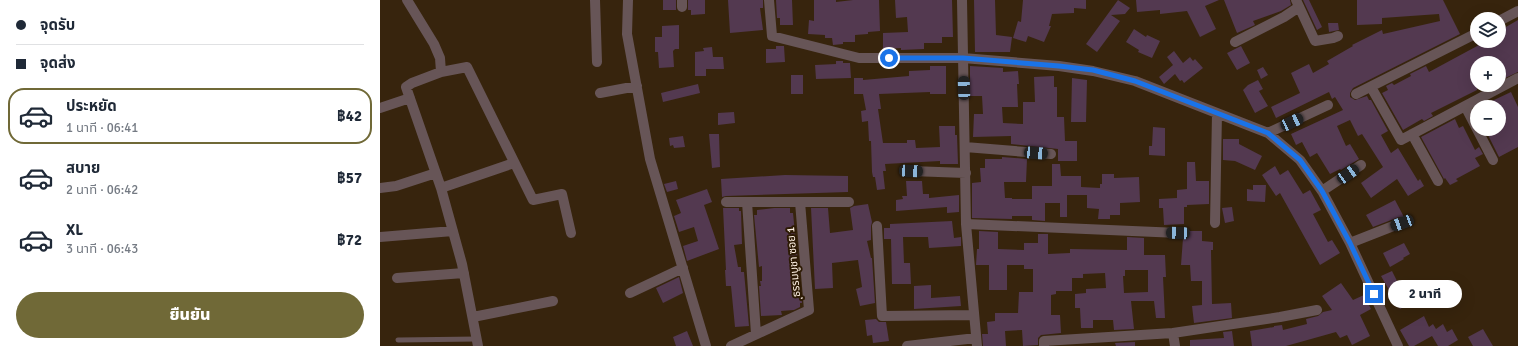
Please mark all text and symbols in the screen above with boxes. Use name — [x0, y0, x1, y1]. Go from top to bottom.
map controls — [1470, 12, 1506, 136]
button: layers — [1470, 12, 1506, 48]
text: จุดรับ — [40, 16, 75, 34]
route start — [880, 49, 898, 67]
text: จุดส่ง — [40, 54, 76, 72]
button: + — [1470, 56, 1506, 92]
car — [958, 76, 970, 100]
text: ประหยัด — [66, 97, 117, 115]
icon: car — [18, 98, 54, 134]
button: − — [1470, 100, 1506, 136]
text: ฿42 — [337, 107, 362, 125]
car — [1279, 111, 1305, 133]
text: 1 นาที · 06:41 — [66, 120, 138, 136]
car — [1024, 146, 1048, 160]
text: สบาย — [66, 159, 100, 177]
icon: car — [18, 160, 54, 196]
car — [1335, 162, 1361, 186]
car — [899, 164, 923, 178]
text: ฿57 — [337, 169, 362, 187]
text: 2 นาที · 06:42 — [66, 182, 138, 198]
car — [1389, 213, 1415, 233]
text: XL — [66, 221, 83, 239]
icon: car — [18, 222, 54, 258]
street label: ุธรรมบูชา ซอย 1 — [784, 226, 803, 301]
car — [1166, 227, 1190, 239]
text: ฿72 — [337, 231, 362, 249]
text: 3 นาที · 06:43 — [66, 241, 138, 257]
callout: 2 นาที — [1388, 280, 1462, 308]
route end — [1365, 285, 1383, 303]
text: 2 นาที — [1409, 286, 1441, 302]
button: ยืนยัน — [16, 292, 364, 338]

